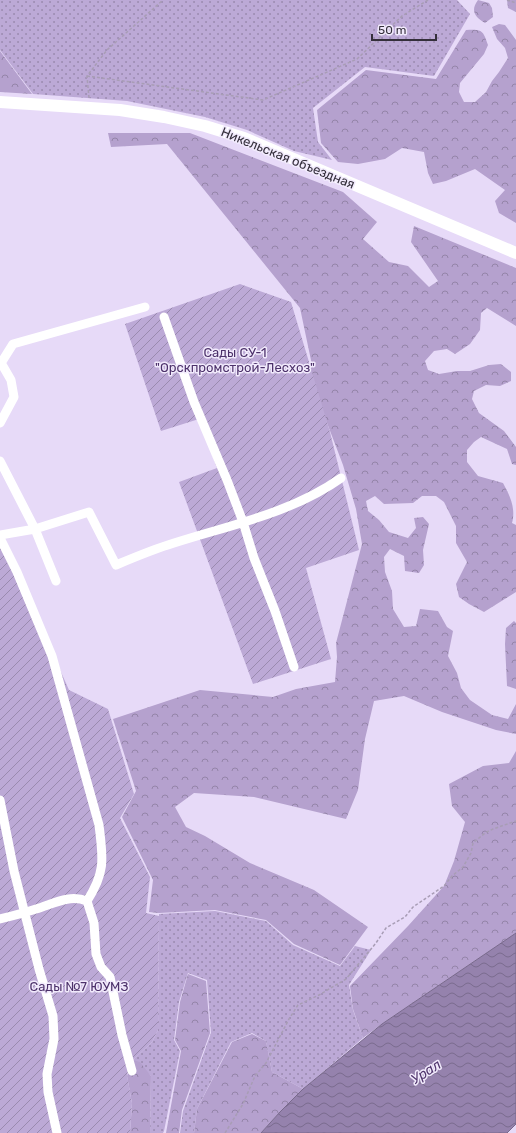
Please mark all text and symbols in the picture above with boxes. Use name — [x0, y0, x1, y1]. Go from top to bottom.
scale bar — [372, 16, 436, 42]
text: 50 m — [378, 23, 406, 37]
street label: Никельская объездная — [219, 124, 357, 192]
park label: Сады СУ-1 "Орскпромстрой-Лесхоз" — [155, 345, 315, 375]
park label: Сады №7 ЮУМЗ — [30, 979, 129, 994]
water label: Урал — [408, 1056, 444, 1088]

